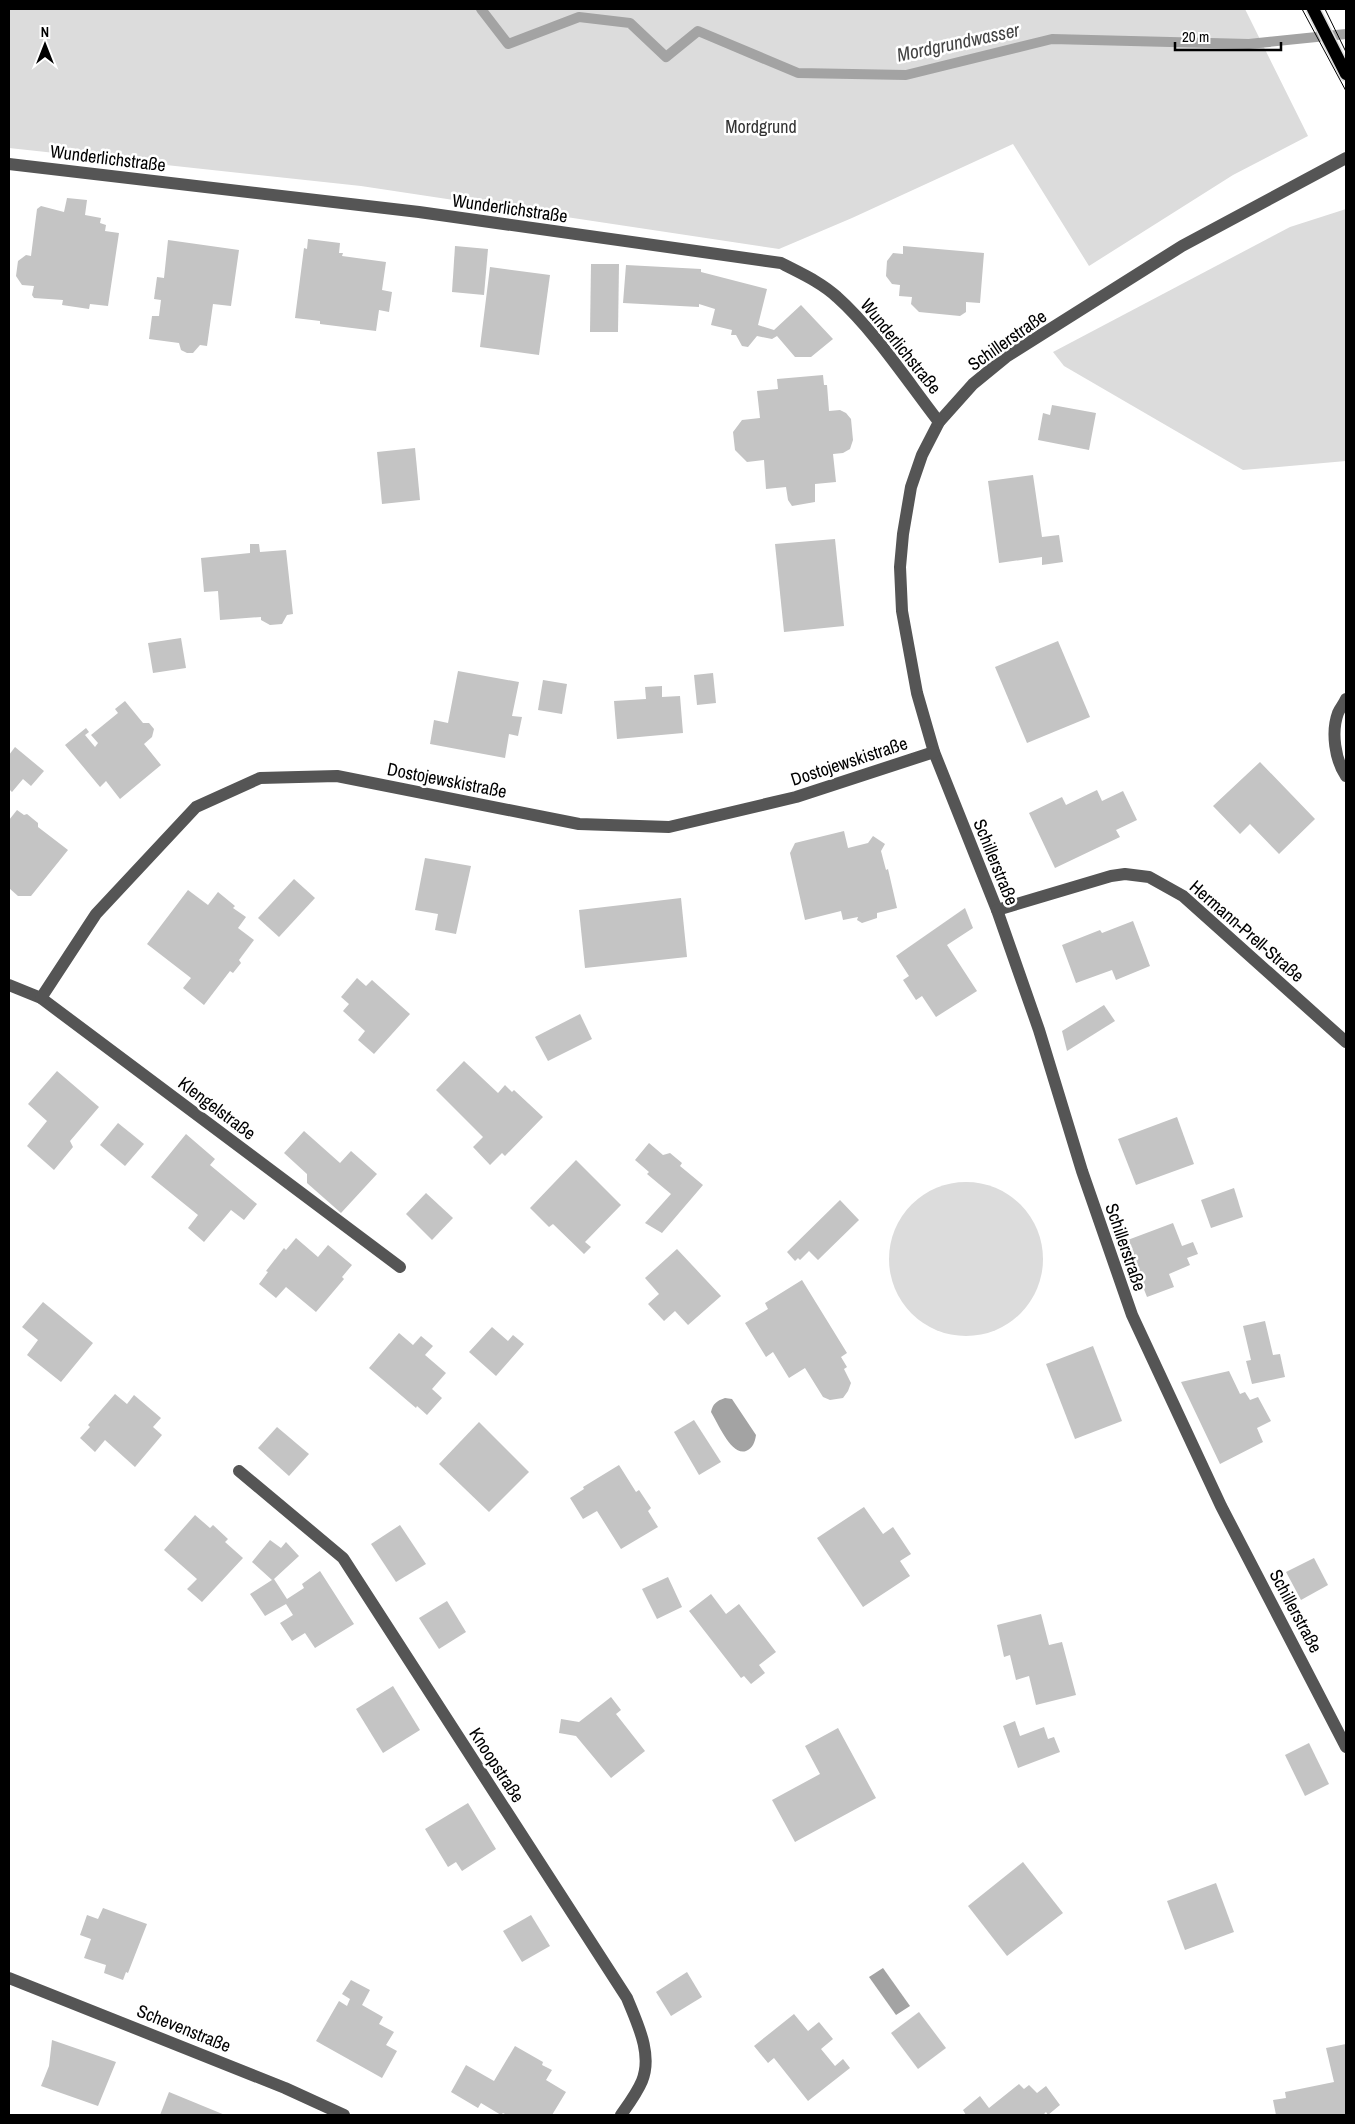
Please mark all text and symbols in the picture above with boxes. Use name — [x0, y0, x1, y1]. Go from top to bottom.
water label: Mordgrundwasser — [894, 16, 1022, 68]
north arrow — [20, 20, 70, 70]
scale bar — [1175, 20, 1281, 52]
text: N — [41, 23, 49, 41]
text: 20 m — [1182, 26, 1209, 47]
park label: Mordgrund — [725, 114, 797, 139]
street label: Wunderlichstraße — [49, 139, 167, 177]
street label: Wunderlichstraße — [451, 188, 569, 228]
street label: Wunderlichstraße — [855, 293, 947, 399]
street label: Schillerstraße — [963, 304, 1051, 376]
street label: Dostojewskistraße — [787, 730, 911, 792]
street label: Dostojewskistraße — [385, 756, 509, 804]
street label: Schillerstraße — [967, 815, 1025, 909]
street label: Hermann-Prell-Straße — [1184, 874, 1310, 988]
street label: Klengelstraße — [173, 1071, 261, 1145]
street label: Schillerstraße — [1099, 1200, 1153, 1294]
street label: Schillerstraße — [1264, 1565, 1328, 1657]
street label: Knoopstraße — [464, 1723, 530, 1807]
street label: Schevenstraße — [133, 1998, 235, 2058]

